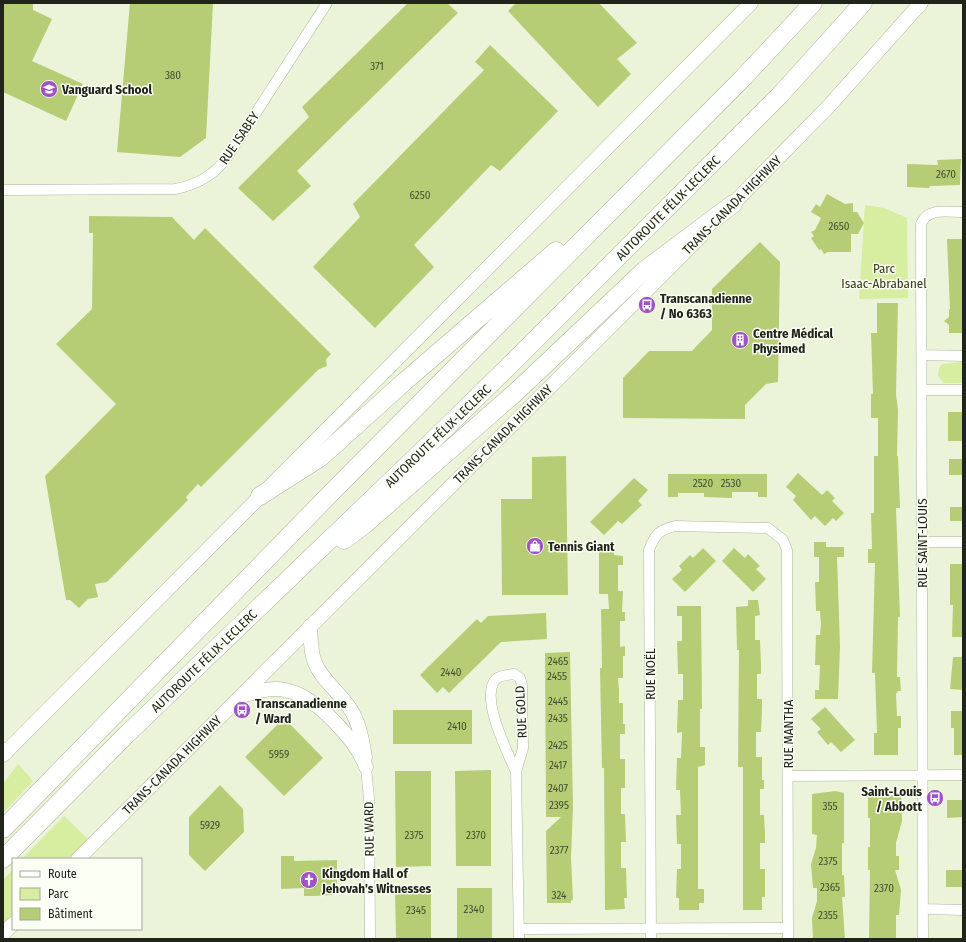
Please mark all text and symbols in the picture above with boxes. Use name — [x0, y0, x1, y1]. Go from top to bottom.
house number: 371 — [370, 60, 384, 73]
house number: 380 — [165, 69, 181, 82]
school or university icon: Vanguard School — [39, 79, 59, 99]
place label: Vanguard School — [61, 82, 152, 97]
street label: RUE ISABEY — [216, 108, 262, 167]
street label: AUTOROUTE FÉLIX-LECLERC — [613, 152, 724, 263]
street label: TRANS-CANADA HIGHWAY — [679, 152, 785, 258]
house number: 2670 — [936, 168, 956, 181]
house number: 6250 — [410, 189, 431, 202]
house number: 2650 — [828, 220, 850, 233]
park label: Parc Isaac-Abrabanel — [841, 261, 927, 291]
place label: Transcanadienne / No 6363 — [660, 291, 752, 321]
bus stop icon: Transcanadienne / No 6363 — [637, 295, 657, 315]
place label: Centre Médical Physimed — [753, 326, 833, 356]
building icon: Centre Médical Physimed — [730, 330, 750, 350]
street label: AUTOROUTE FÉLIX-LECLERC — [382, 381, 494, 491]
street label: TRANS-CANADA HIGHWAY — [450, 381, 556, 487]
house number: 2520 — [693, 477, 713, 490]
house number: 2530 — [721, 477, 742, 490]
street label: RUE SAINT-LOUIS — [915, 498, 930, 588]
shop icon: Tennis Giant — [525, 536, 545, 556]
place label: Tennis Giant — [548, 539, 615, 554]
street label: AUTOROUTE FÉLIX-LECLERC — [148, 606, 260, 716]
street label: RUE NOËL — [643, 648, 658, 700]
house number: 2465 — [548, 655, 568, 668]
house number: 2440 — [440, 666, 462, 679]
house number: 2455 — [547, 670, 567, 683]
street label: RUE GOLD — [512, 685, 530, 739]
house number: 2445 — [548, 695, 568, 708]
place label: Transcanadienne / Ward — [255, 696, 347, 726]
bus stop icon: Transcanadienne / Ward — [232, 700, 252, 720]
street label: RUE MANTHA — [781, 700, 796, 768]
street label: TRANS-CANADA HIGHWAY — [119, 712, 225, 818]
house number: 2435 — [548, 712, 568, 725]
house number: 2410 — [447, 720, 467, 733]
house number: 2425 — [548, 739, 568, 752]
house number: 5959 — [269, 748, 289, 761]
house number: 2417 — [549, 759, 568, 772]
house number: 2407 — [548, 782, 569, 795]
place label: Saint-Louis / Abbott — [861, 784, 922, 814]
bus stop icon: Saint-Louis / Abbott — [925, 788, 945, 808]
house number: 2395 — [549, 799, 569, 812]
house number: 355 — [822, 800, 838, 813]
street label: RUE WARD — [361, 801, 377, 857]
house number: 5929 — [200, 819, 220, 832]
house number: 2375 — [404, 829, 424, 842]
house number: 2370 — [466, 829, 486, 842]
house number: 2377 — [550, 844, 569, 857]
house number: 2375 — [818, 855, 838, 868]
legend — [12, 858, 142, 930]
place label: Kingdom Hall of Jehovah's Witnesses — [321, 866, 431, 896]
text: Route — [48, 867, 77, 881]
church icon: Kingdom Hall of Jehovah's Witnesses — [299, 870, 319, 890]
house number: 2365 — [820, 881, 840, 894]
house number: 2370 — [874, 882, 894, 895]
text: Parc — [48, 887, 69, 901]
house number: 324 — [552, 889, 567, 902]
house number: 2340 — [464, 903, 485, 916]
house number: 2345 — [406, 904, 426, 917]
text: Bâtiment — [48, 907, 93, 921]
house number: 2355 — [818, 909, 838, 922]

